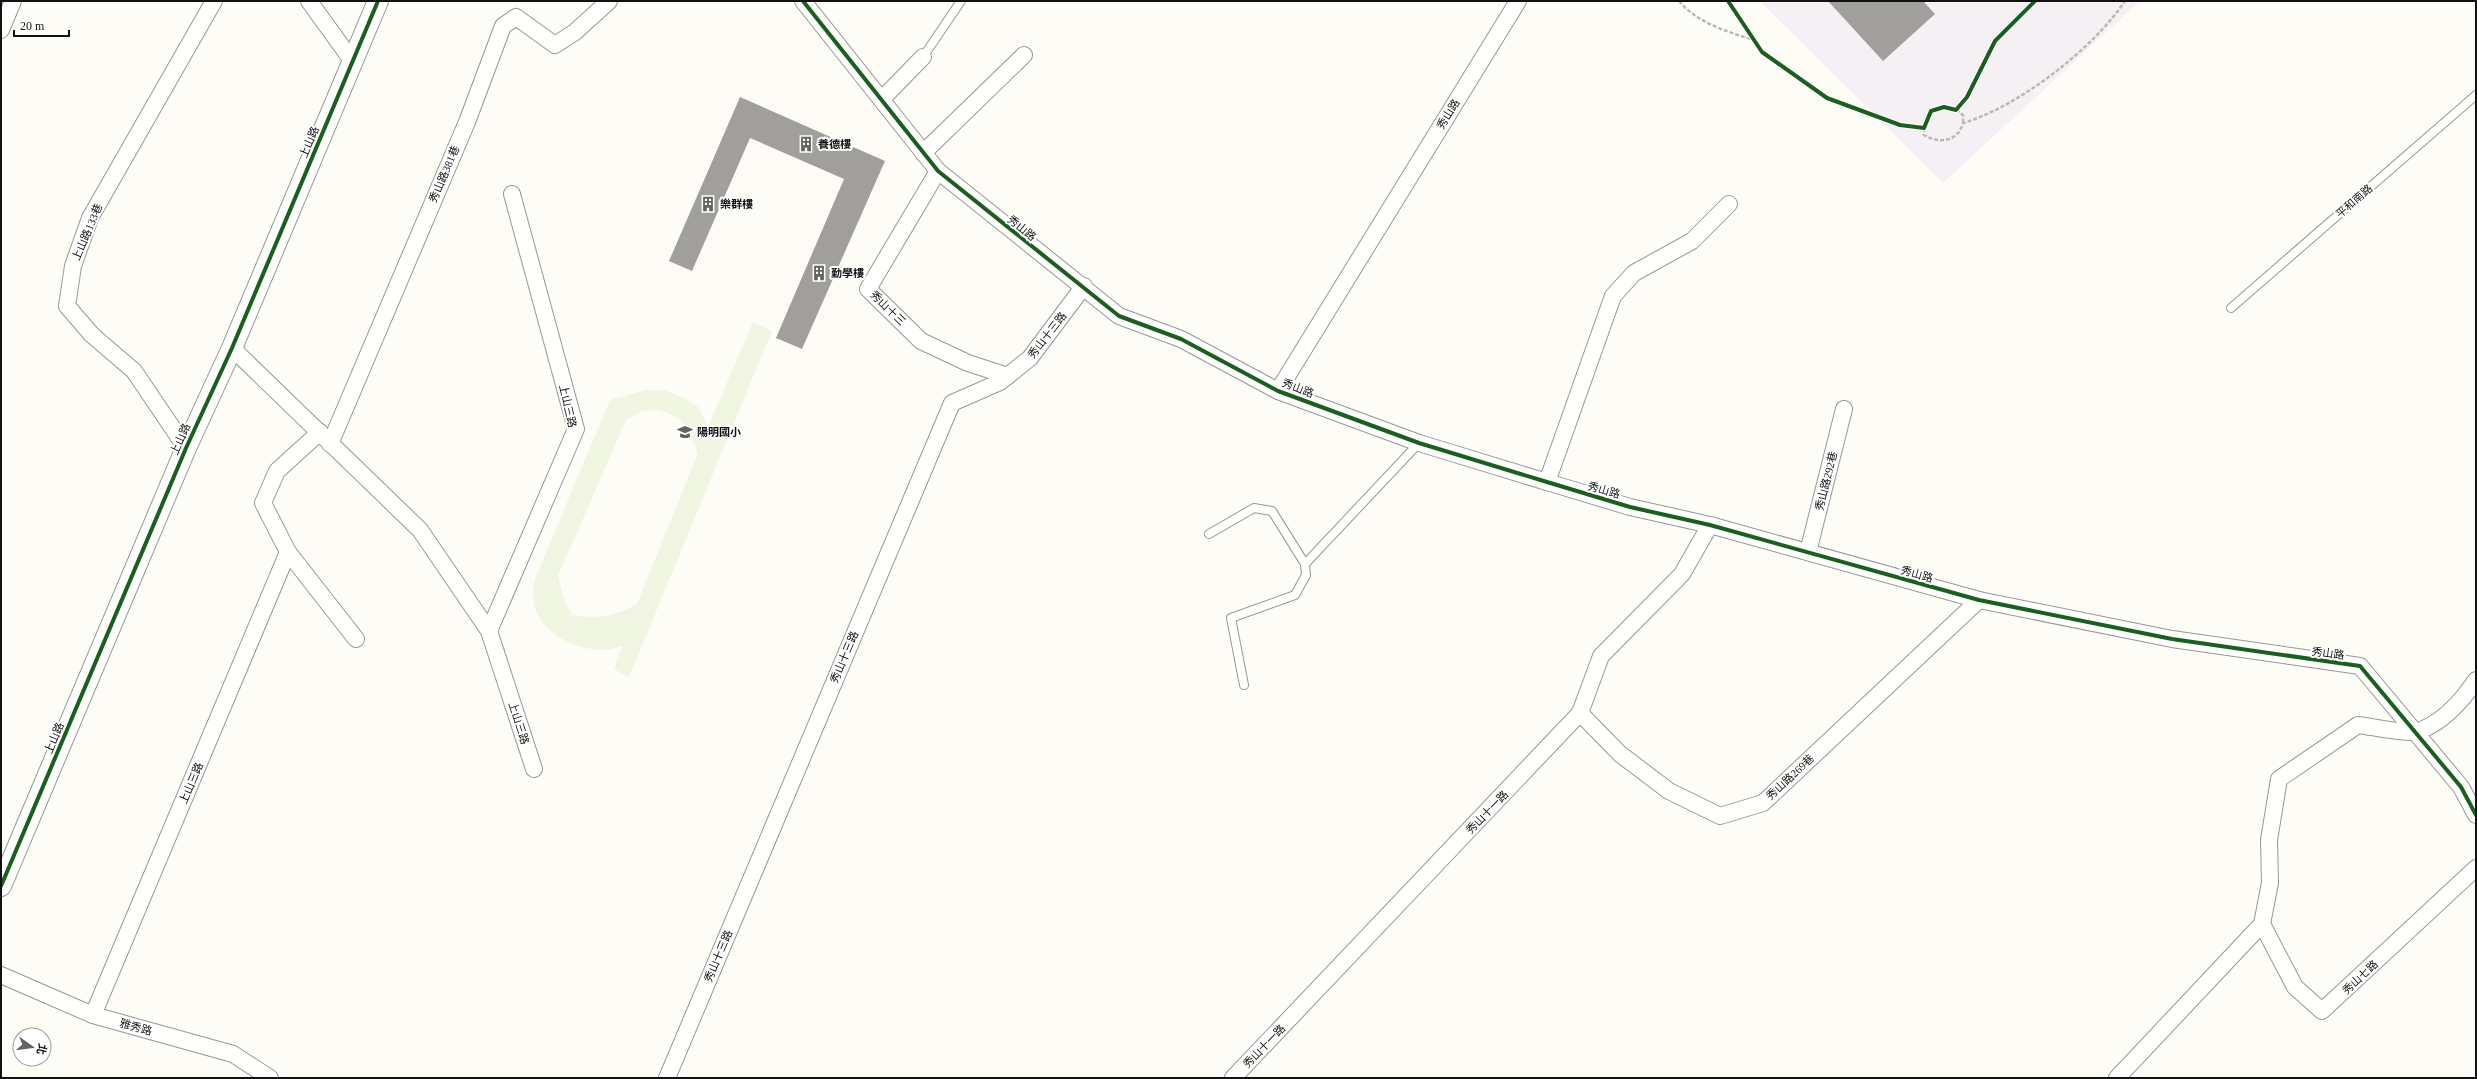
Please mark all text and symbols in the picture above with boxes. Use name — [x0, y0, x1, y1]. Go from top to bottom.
scale bar — [14, 12, 69, 38]
text: 20 m — [20, 19, 45, 33]
street label: 秀山路 — [1434, 97, 1462, 131]
street label: 上山路 — [297, 124, 321, 160]
building icon: 養德樓 — [797, 135, 815, 153]
place label: 養德樓 — [818, 138, 851, 150]
street label: 秀山路381巷 — [427, 144, 461, 204]
street label: 平和南路 — [2333, 182, 2375, 220]
building icon: 樂群樓 — [699, 195, 717, 213]
place label: 樂群樓 — [720, 198, 753, 210]
street label: 上山路133巷 — [70, 202, 104, 262]
street label: 秀山路 — [1005, 213, 1039, 243]
building icon: 勤學樓 — [810, 264, 828, 282]
place label: 勤學樓 — [831, 267, 864, 279]
street label: 秀山十三 — [868, 288, 908, 328]
street label: 秀山十三路 — [1025, 310, 1069, 360]
street label: 秀山路 — [1280, 376, 1316, 400]
street label: 上山三路 — [557, 383, 579, 429]
street label: 上山路 — [168, 421, 192, 457]
school or university icon: 陽明國小 — [676, 423, 694, 441]
place label: 陽明國小 — [697, 426, 741, 438]
street label: 秀山路292巷 — [1813, 450, 1839, 512]
street label: 秀山路 — [1586, 480, 1622, 500]
street label: 秀山路 — [1899, 564, 1935, 584]
street label: 秀山十三路 — [828, 629, 860, 685]
street label: 秀山路 — [2311, 645, 2345, 661]
street label: 上山三路 — [506, 700, 532, 746]
street label: 上山路 — [42, 720, 66, 756]
street label: 秀山路269巷 — [1764, 752, 1816, 802]
street label: 上山三路 — [177, 760, 205, 806]
street label: 秀山十一路 — [1464, 788, 1510, 836]
street label: 秀山十三路 — [702, 928, 734, 984]
street label: 秀山七路 — [2340, 958, 2380, 996]
street label: 雅秀路 — [118, 1017, 154, 1037]
street label: 秀山十一路 — [1241, 1022, 1287, 1070]
north arrow — [12, 1027, 52, 1067]
text: 北 — [35, 1043, 49, 1056]

